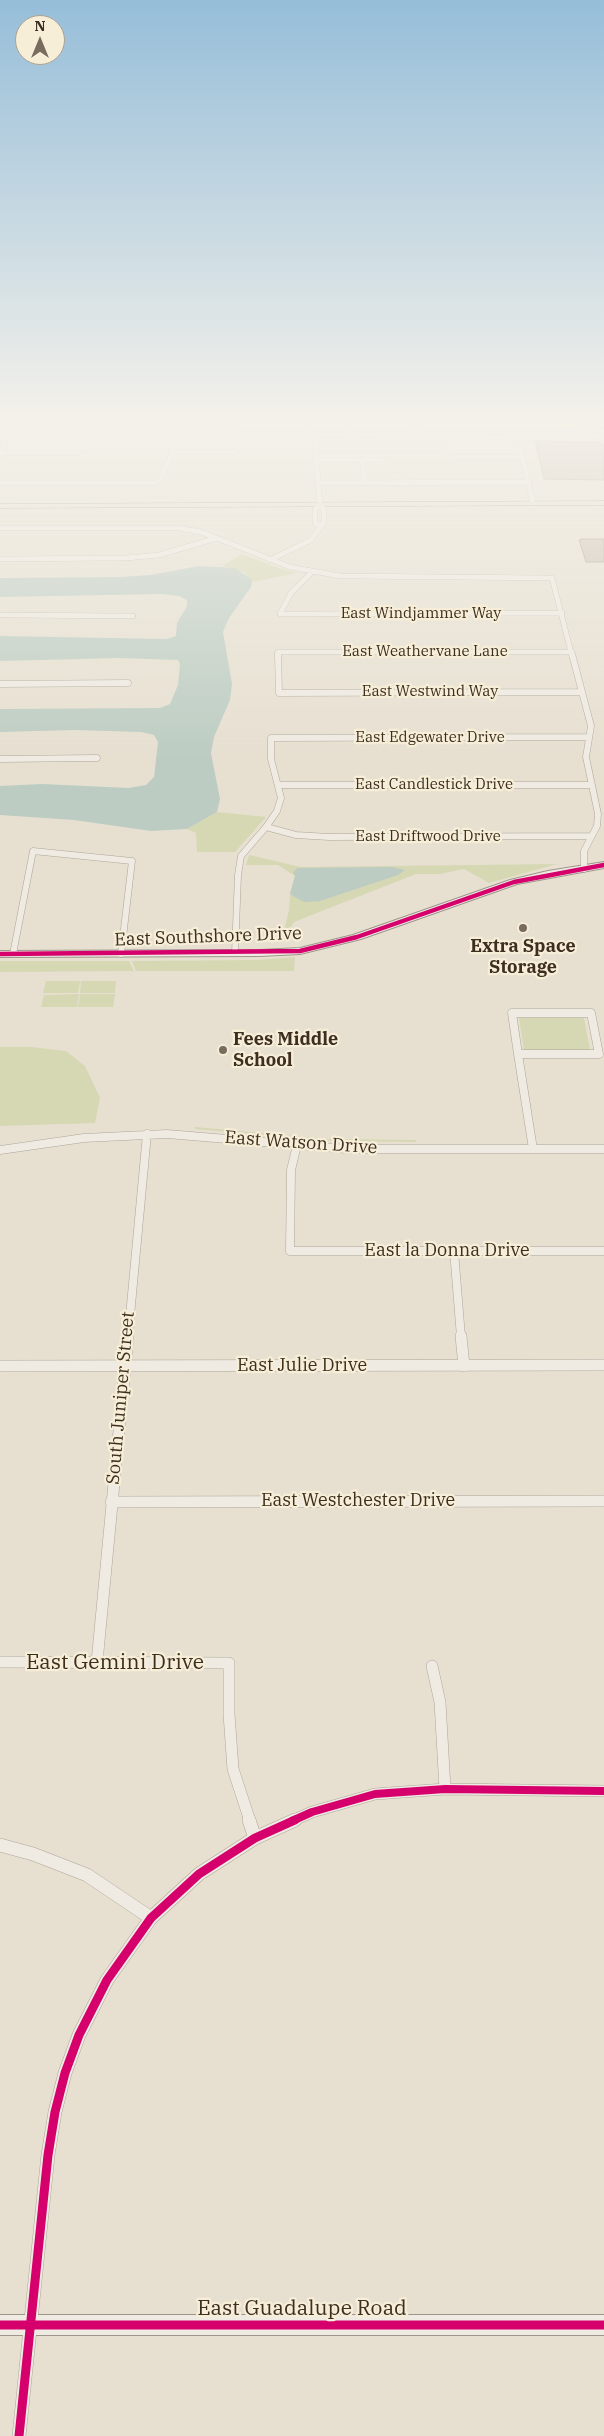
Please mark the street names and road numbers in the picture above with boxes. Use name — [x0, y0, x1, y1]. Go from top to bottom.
street label: East Windjammer Way — [341, 605, 501, 623]
street label: East Weathervane Lane — [342, 643, 508, 661]
street label: East Westwind Way — [362, 683, 498, 701]
street label: East Edgewater Drive — [355, 729, 505, 747]
street label: East Candlestick Drive — [355, 776, 513, 794]
street label: East Driftwood Drive — [355, 828, 501, 846]
street label: East Southshore Drive — [114, 923, 302, 951]
street label: East Watson Drive — [224, 1127, 378, 1159]
street label: East la Donna Drive — [364, 1240, 530, 1262]
street label: South Juniper Street — [103, 1311, 139, 1485]
street label: East Julie Drive — [237, 1355, 367, 1377]
street label: East Westchester Drive — [261, 1490, 455, 1512]
street label: East Gemini Drive — [26, 1650, 204, 1676]
street label: East Guadalupe Road — [197, 2296, 407, 2322]

